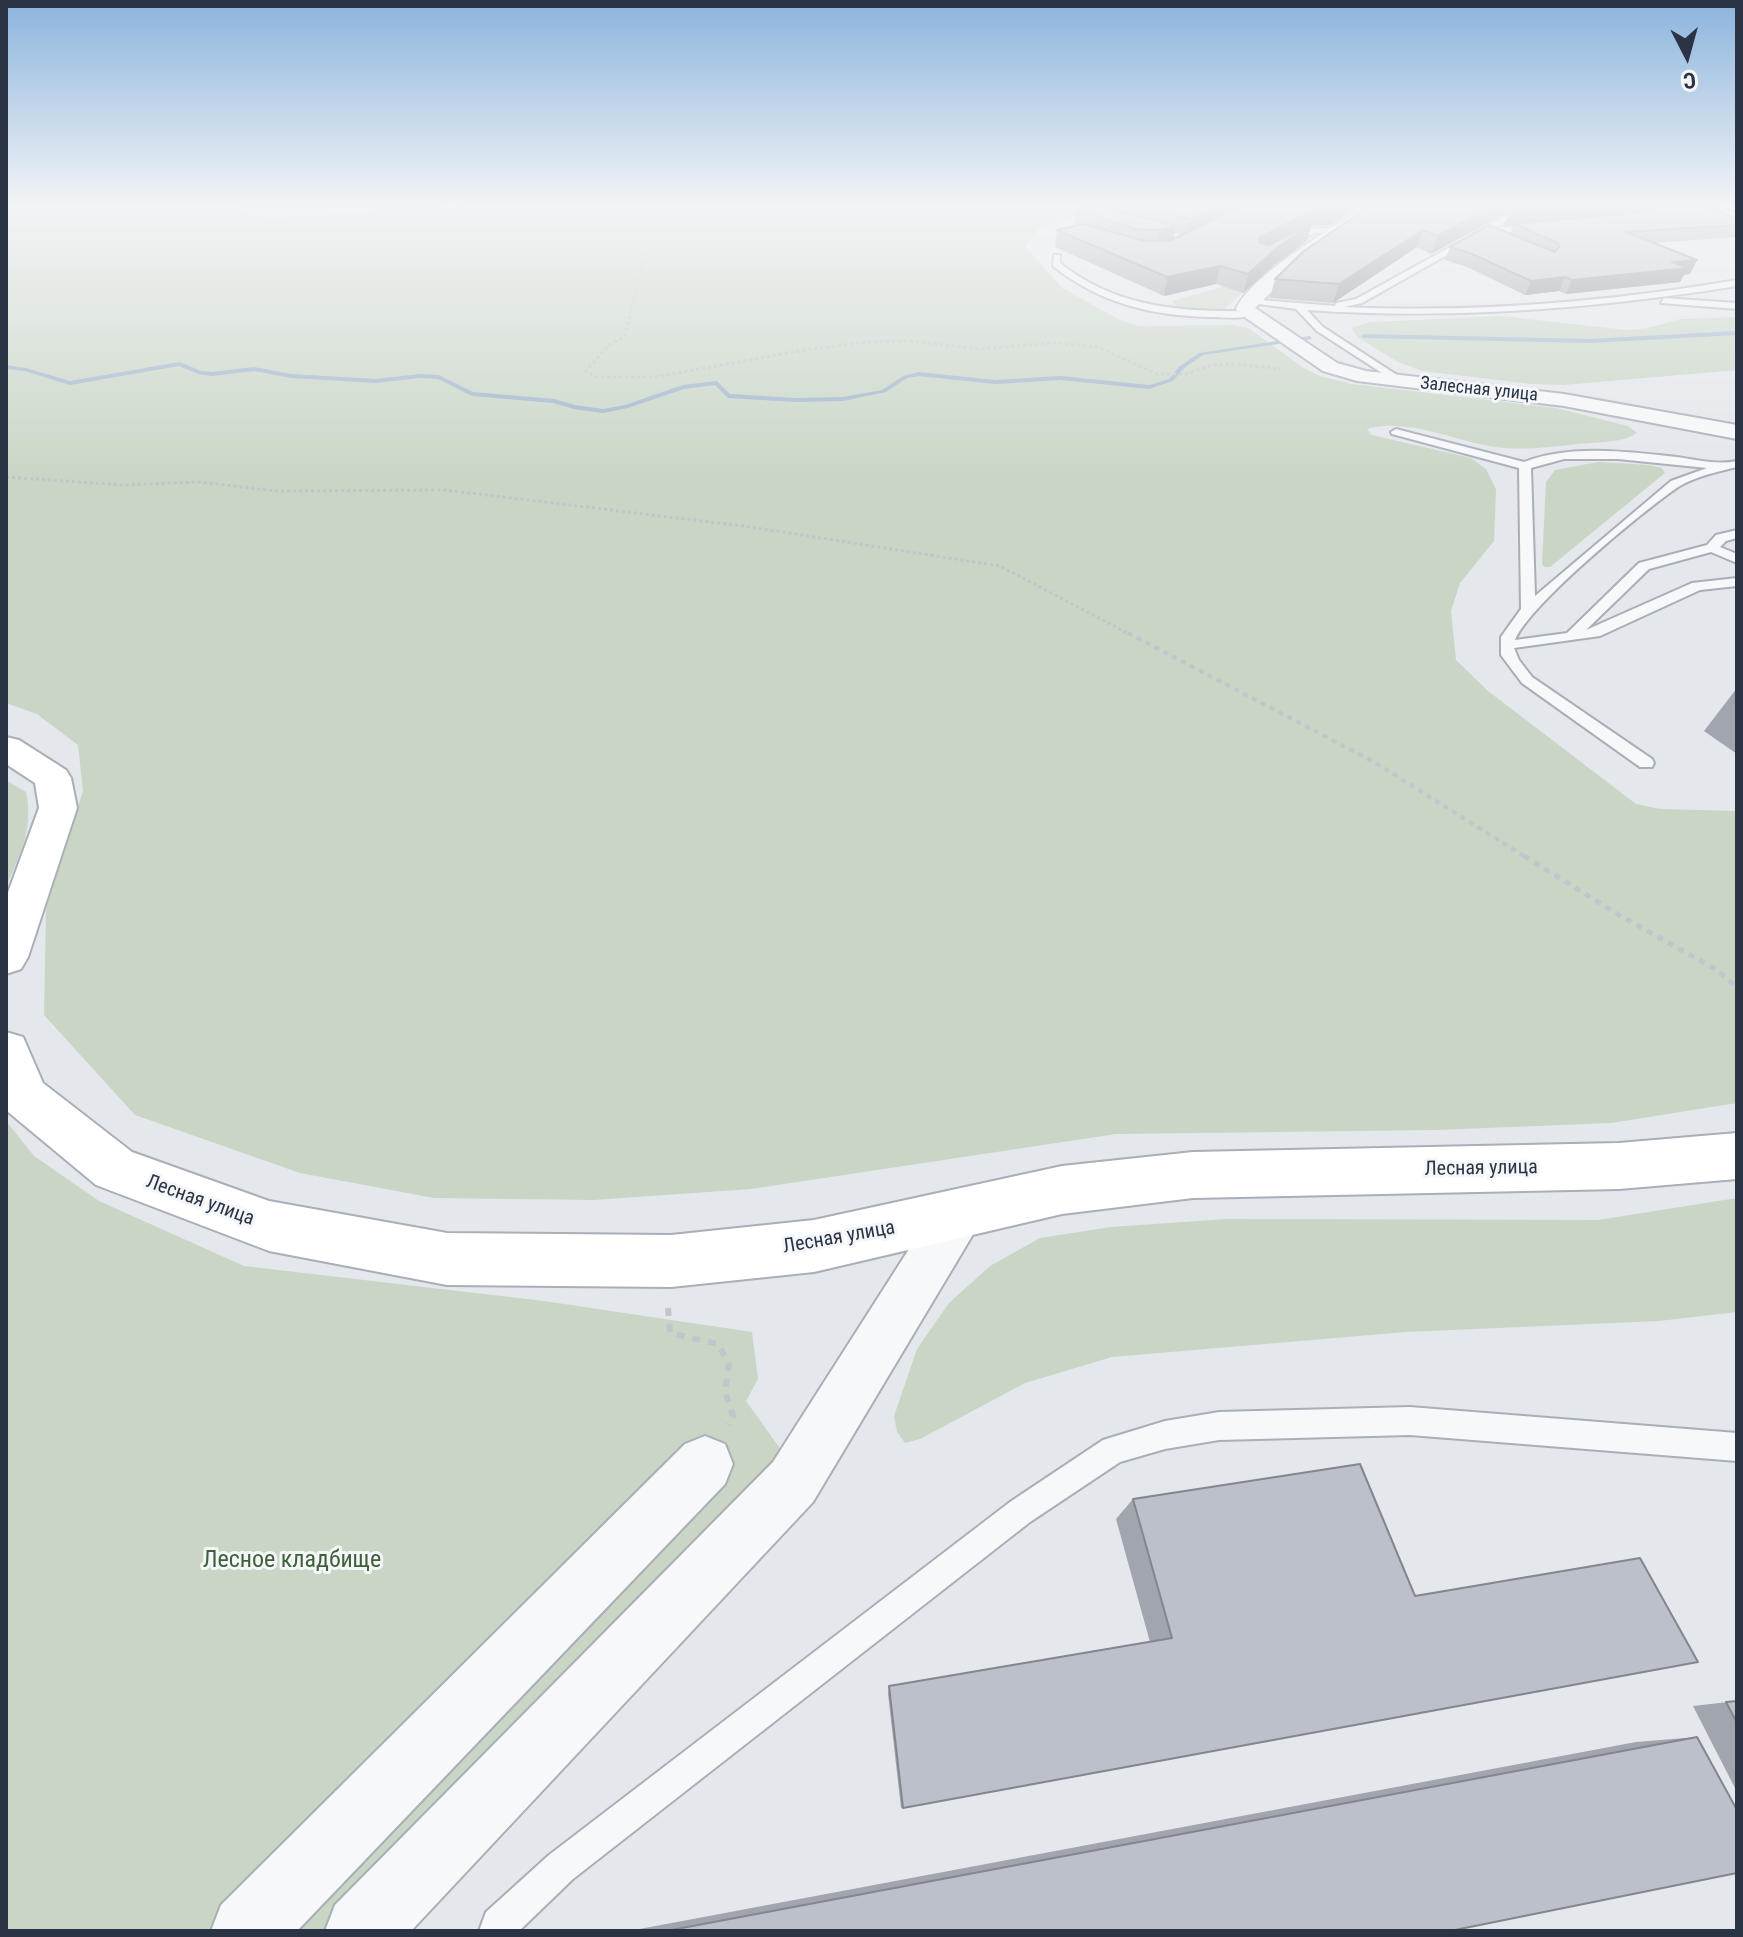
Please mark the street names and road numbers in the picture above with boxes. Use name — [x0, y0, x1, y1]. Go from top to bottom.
street label: Залесная улица — [1419, 373, 1539, 407]
street label: Лесная улица — [1424, 1156, 1538, 1182]
street label: Лесная улица — [143, 1170, 257, 1232]
street label: Лесная улица — [781, 1216, 897, 1260]

